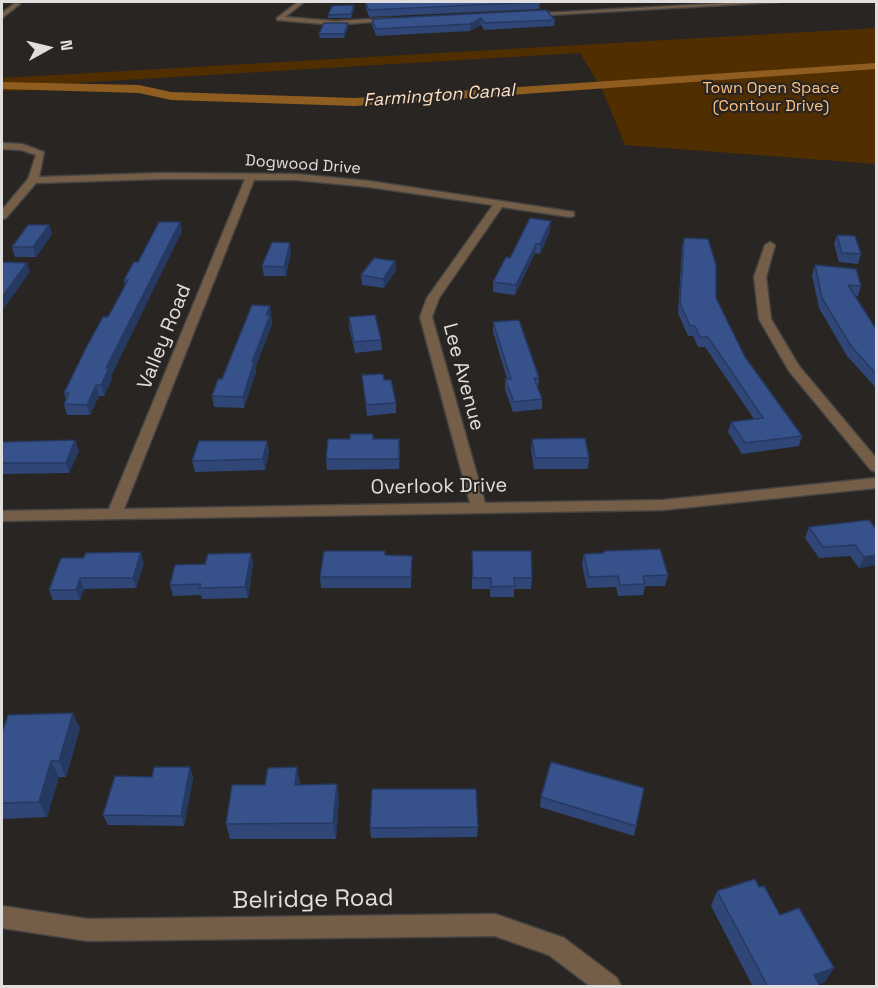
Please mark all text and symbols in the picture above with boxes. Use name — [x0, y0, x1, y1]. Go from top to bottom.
north arrow — [18, 18, 78, 78]
text: N — [55, 39, 77, 52]
park label: Town Open Space (Contour Drive) — [703, 79, 839, 117]
water label: Farmington Canal — [363, 80, 515, 112]
street label: Dogwood Drive — [244, 151, 362, 179]
street label: Valley Road — [133, 281, 197, 393]
street label: Lee Avenue — [437, 321, 489, 433]
street label: Overlook Drive — [371, 474, 507, 500]
street label: Belridge Road — [232, 884, 394, 916]

